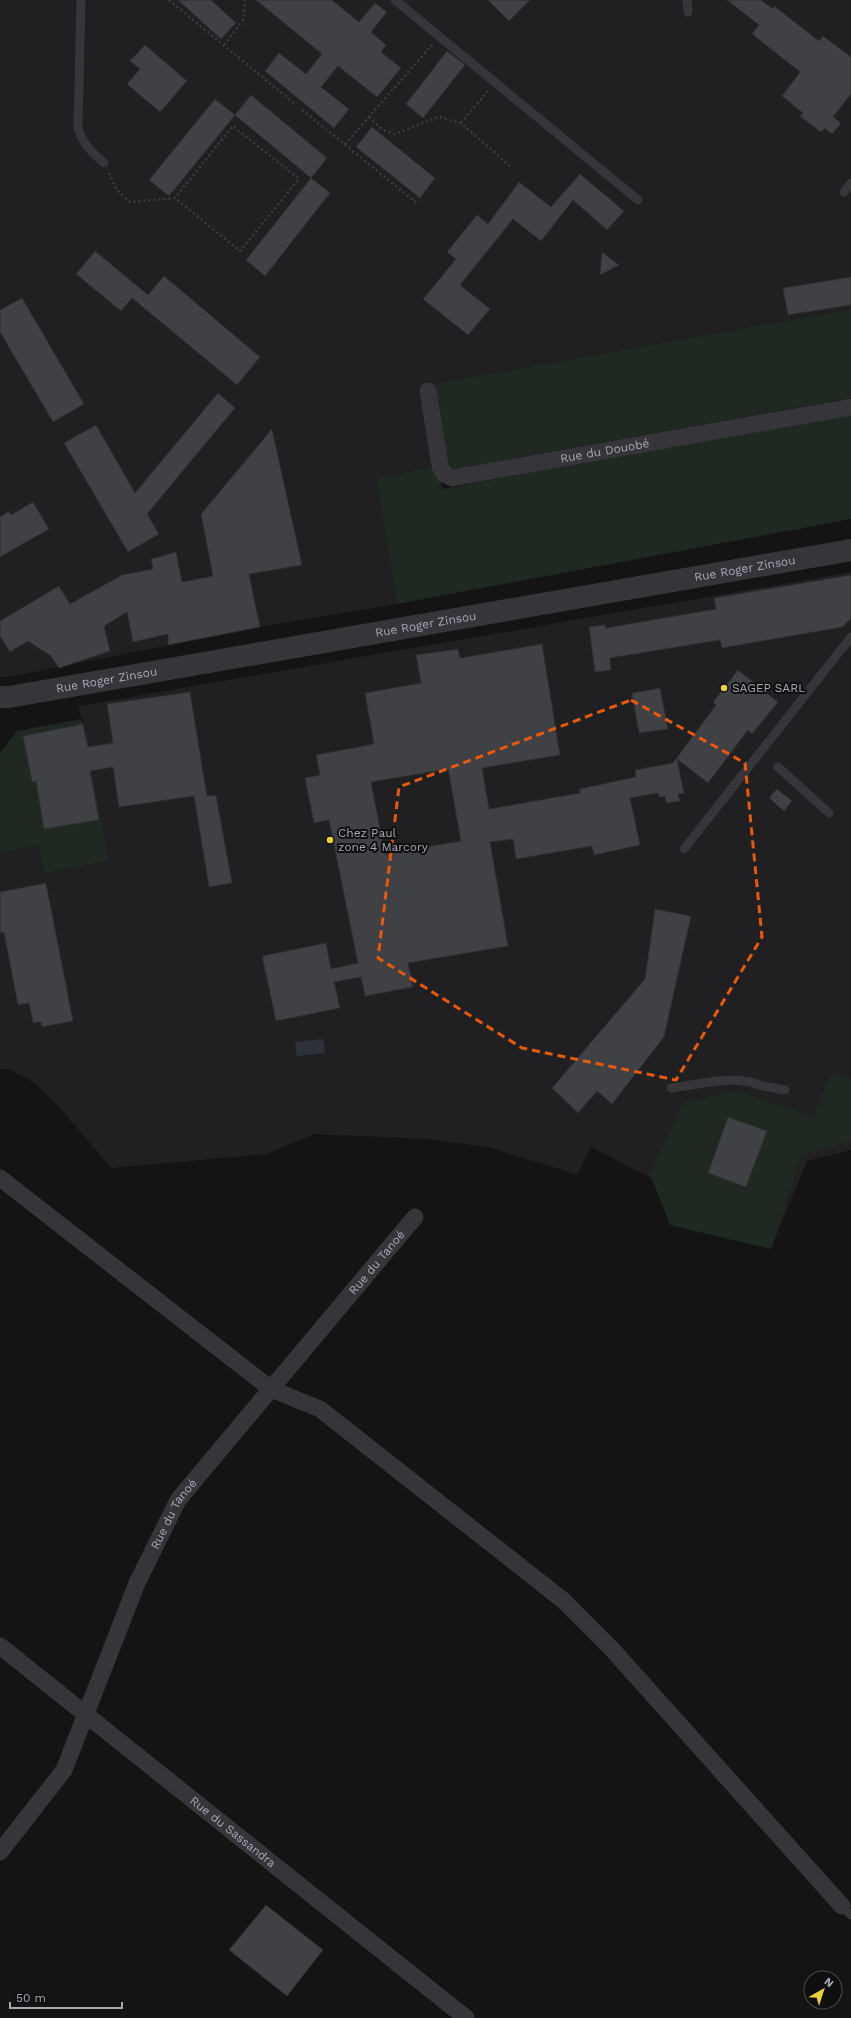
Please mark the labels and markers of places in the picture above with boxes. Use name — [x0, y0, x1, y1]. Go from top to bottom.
place label: SAGEP SARL — [732, 681, 805, 695]
marker: SAGEP SARL — [719, 683, 729, 693]
place label: Chez Paul zone 4 Marcory — [338, 826, 429, 854]
marker: Chez Paul zone 4 Marcory — [325, 835, 335, 845]

